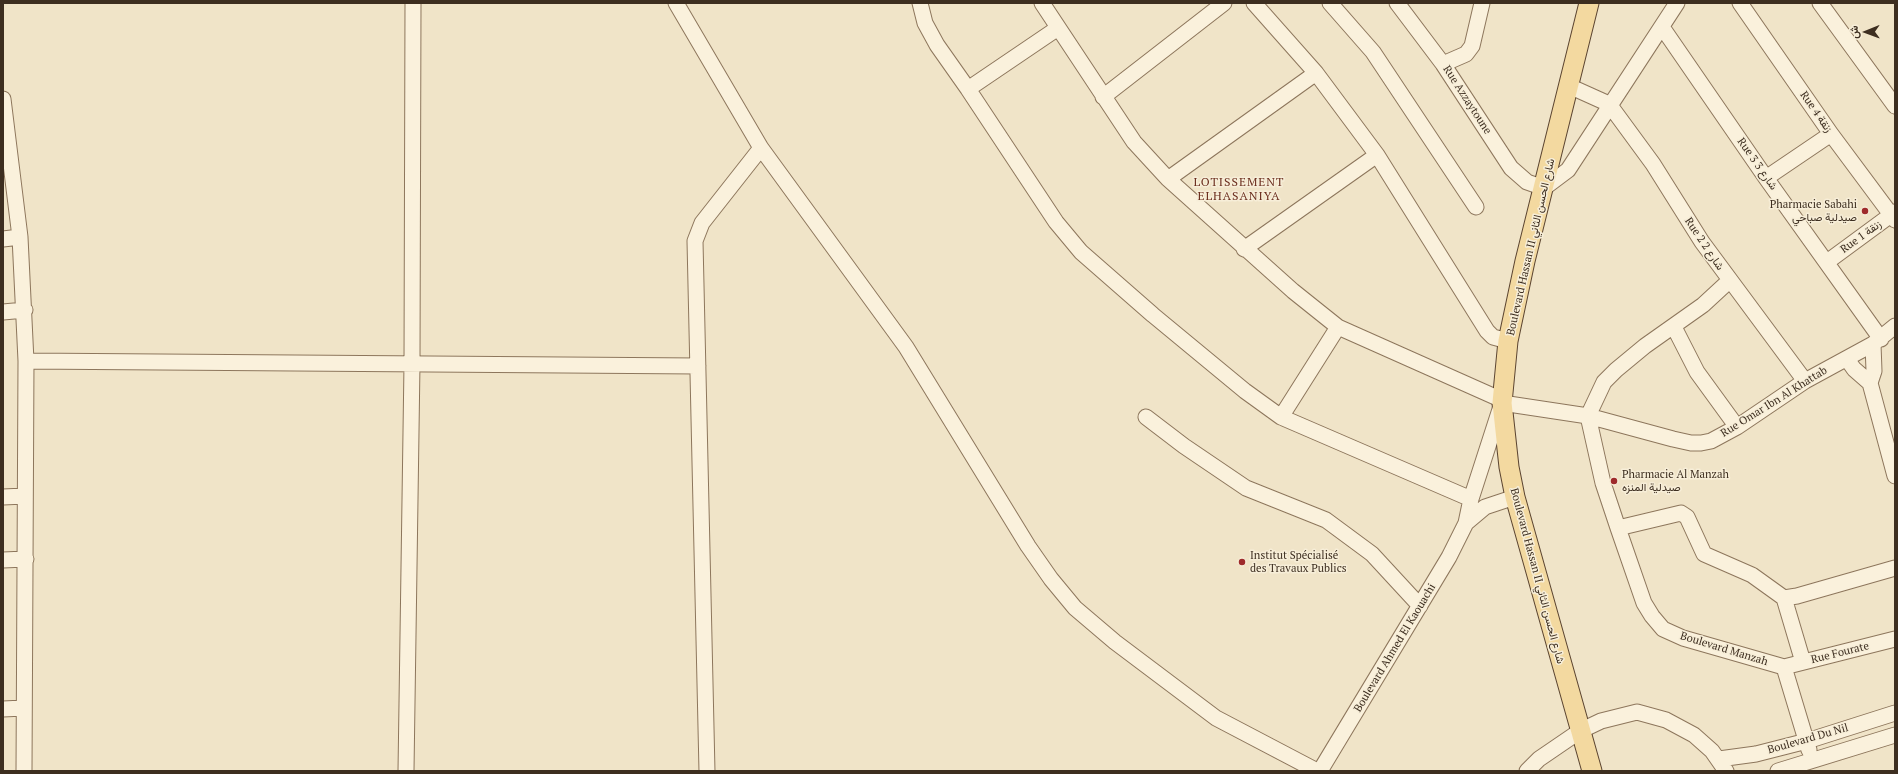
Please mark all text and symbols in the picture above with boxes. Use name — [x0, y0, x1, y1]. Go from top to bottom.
north arrow — [1846, 12, 1886, 52]
text: ش — [1847, 25, 1861, 39]
street label: Rue Azzaytoune — [1440, 63, 1494, 137]
street label: Rue 4 زنقة — [1797, 89, 1835, 135]
street label: Rue 3 شارع 3 — [1734, 135, 1780, 193]
street label: Boulevard Hassan II شارع الحسن الثاني — [1504, 157, 1558, 337]
district label: LOTISSEMENT ELHASANIYA — [1194, 176, 1284, 204]
place label: Pharmacie Sabahi صيدلية صباحي — [1770, 198, 1857, 224]
marker: Pharmacie Sabahi صيدلية صباحي — [1860, 206, 1870, 216]
street label: Rue 2 شارع 2 — [1682, 215, 1726, 273]
street label: Rue 1 زنقة — [1838, 218, 1884, 256]
street label: Rue Omar Ibn Al Khattab — [1718, 364, 1830, 440]
place label: Pharmacie Al Manzah صيدلية المنزه — [1622, 468, 1729, 494]
marker: Pharmacie Al Manzah صيدلية المنزه — [1609, 476, 1619, 486]
street label: Boulevard Hassan II شارع الحسن الثاني — [1507, 487, 1567, 665]
place label: Institut Spécialisé des Travaux Publics — [1250, 549, 1347, 575]
marker: Institut Spécialisé des Travaux Publics — [1237, 557, 1247, 567]
street label: Boulevard Ahmed El Kaouachi — [1351, 581, 1439, 715]
street label: Boulevard Manzah — [1679, 629, 1769, 669]
street label: Rue Fourate — [1810, 639, 1870, 667]
street label: Boulevard Du Nil — [1766, 721, 1850, 757]

